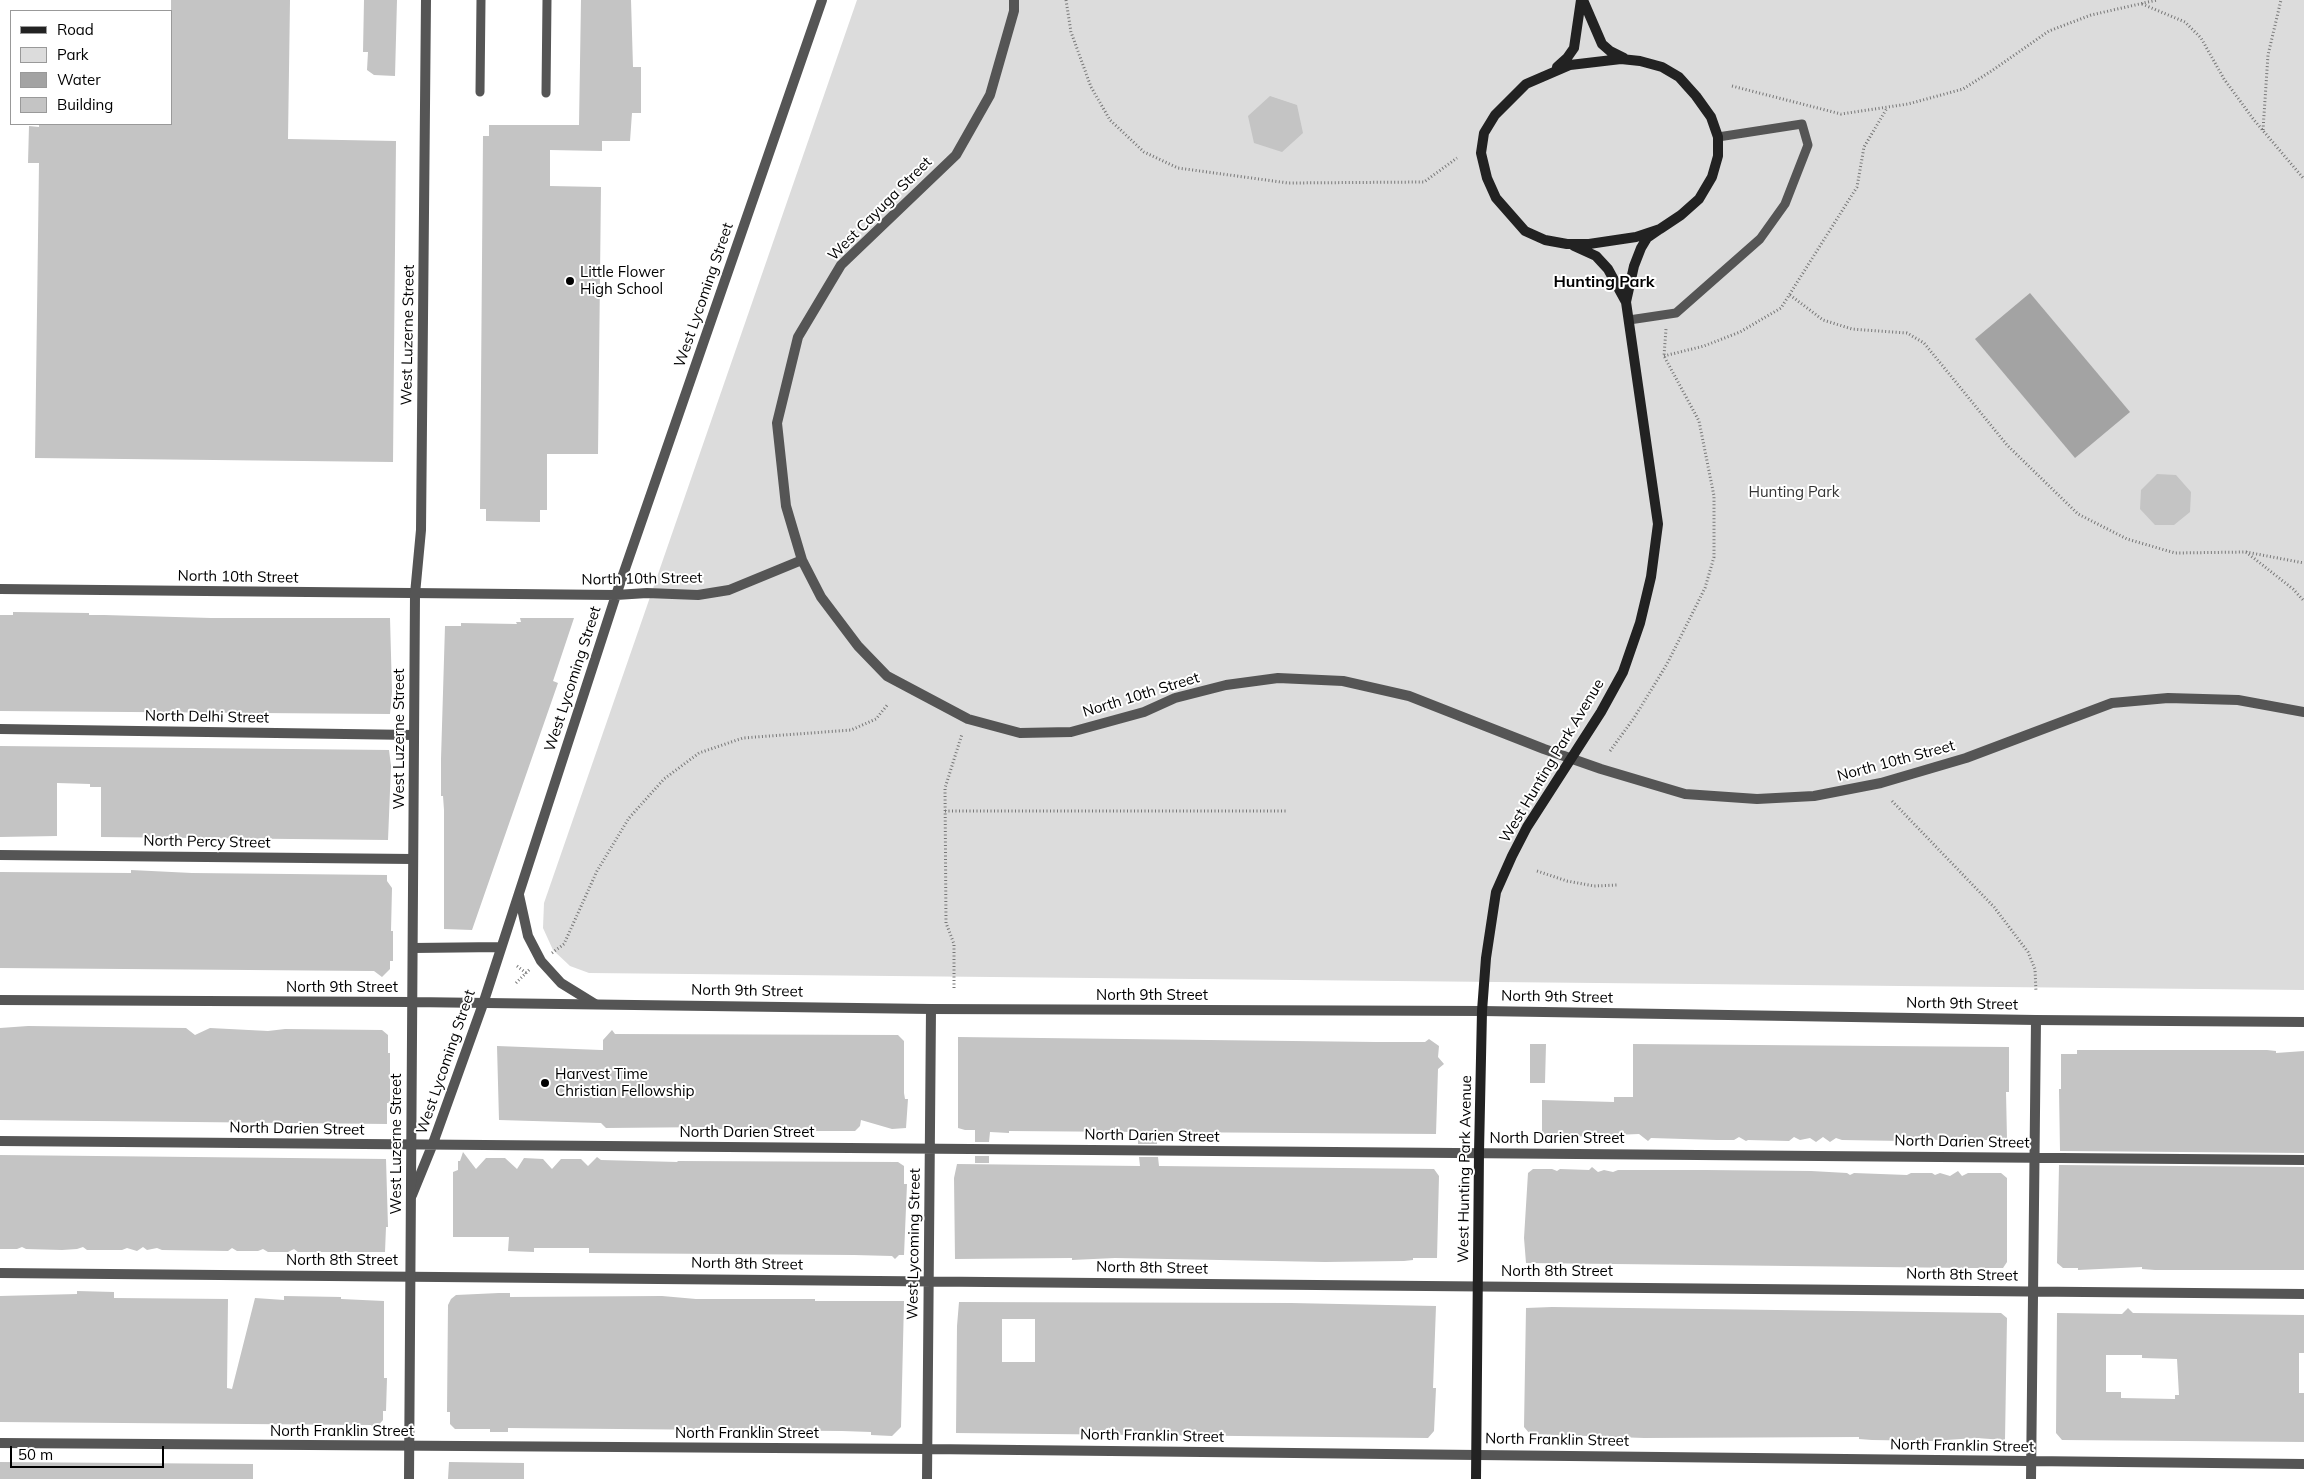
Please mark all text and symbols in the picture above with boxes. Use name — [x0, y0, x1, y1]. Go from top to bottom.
legend — [10, 10, 172, 125]
text: Road — [57, 20, 94, 39]
text: Park — [57, 45, 89, 64]
text: Water — [57, 70, 101, 89]
text: Building — [57, 95, 113, 114]
street label: West Cayuga Street — [824, 153, 936, 265]
street label: West Lycoming Street — [671, 220, 737, 370]
place label: Little Flower High School — [580, 263, 665, 298]
street label: West Luzerne Street — [398, 264, 418, 406]
district label: Hunting Park — [1553, 272, 1655, 292]
marker: Little Flower High School — [564, 275, 576, 287]
park label: Hunting Park — [1748, 483, 1840, 501]
street label: North 10th Street — [177, 567, 299, 587]
street label: North 10th Street — [581, 569, 703, 589]
street label: West Lycoming Street — [541, 604, 605, 754]
street label: West Luzerne Street — [390, 669, 408, 809]
street label: North 10th Street — [1081, 669, 1201, 721]
street label: West Hunting Park Avenue — [1496, 676, 1608, 846]
street label: North Delhi Street — [145, 707, 269, 727]
street label: North 10th Street — [1835, 737, 1957, 785]
street label: North Percy Street — [143, 832, 271, 852]
street label: North 9th Street — [286, 978, 398, 996]
street label: North 9th Street — [691, 981, 803, 1001]
street label: North 9th Street — [1096, 986, 1208, 1004]
street label: West Lycoming Street — [413, 987, 479, 1137]
street label: North 9th Street — [1501, 987, 1613, 1007]
street label: North 9th Street — [1906, 994, 2018, 1014]
place label: Harvest Time Christian Fellowship — [555, 1065, 695, 1100]
street label: West Luzerne Street — [387, 1074, 405, 1214]
street label: West Hunting Park Avenue — [1454, 1075, 1476, 1263]
marker: Harvest Time Christian Fellowship — [539, 1077, 551, 1089]
street label: North Darien Street — [229, 1119, 365, 1139]
street label: North Darien Street — [679, 1123, 815, 1141]
street label: North Darien Street — [1084, 1126, 1220, 1146]
street label: North Darien Street — [1489, 1129, 1625, 1147]
street label: North Darien Street — [1894, 1132, 2030, 1152]
street label: West Lycoming Street — [904, 1168, 924, 1320]
street label: North 8th Street — [286, 1251, 398, 1269]
street label: North 8th Street — [691, 1254, 803, 1274]
street label: North 8th Street — [1096, 1258, 1208, 1278]
street label: North 8th Street — [1501, 1262, 1613, 1280]
street label: North 8th Street — [1906, 1265, 2018, 1285]
street label: North Franklin Street — [270, 1422, 414, 1440]
street label: North Franklin Street — [675, 1424, 819, 1442]
street label: North Franklin Street — [1080, 1426, 1224, 1446]
street label: North Franklin Street — [1485, 1430, 1629, 1450]
scale bar — [12, 1436, 166, 1468]
street label: North Franklin Street — [1890, 1436, 2034, 1456]
text: 50 m — [18, 1445, 53, 1464]

